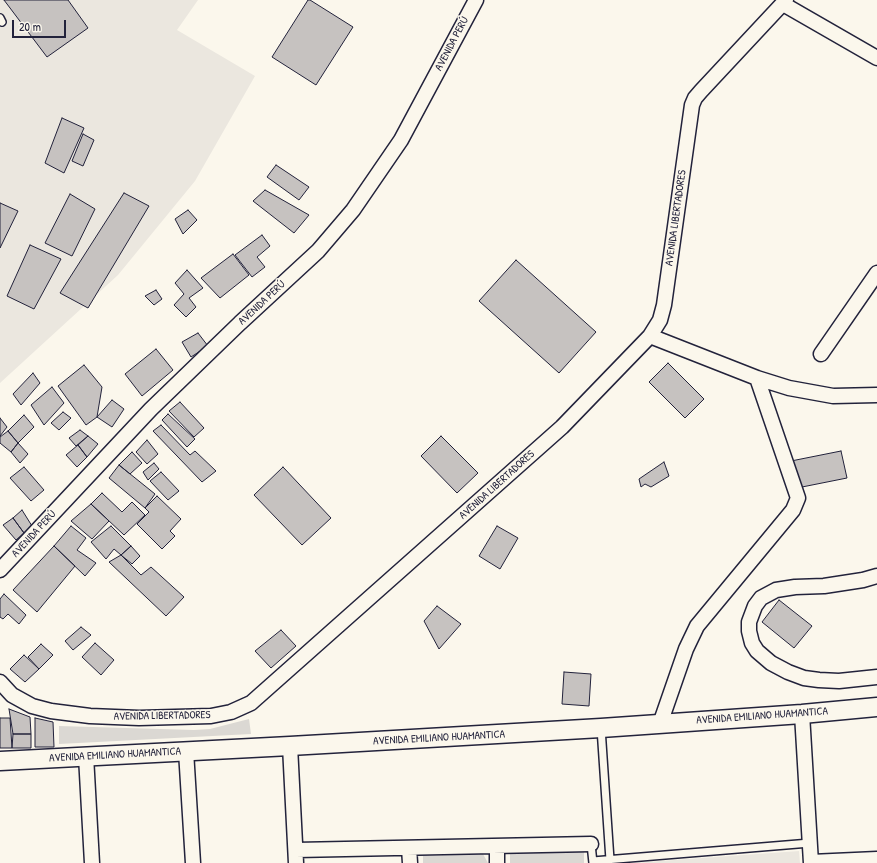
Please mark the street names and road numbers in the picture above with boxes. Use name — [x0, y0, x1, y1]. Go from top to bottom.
street label: AVENIDA PERÚ — [432, 15, 472, 73]
street label: AVENIDA LIBERTADORES — [663, 169, 689, 267]
street label: AVENIDA PERÚ — [236, 278, 288, 328]
street label: AVENIDA LIBERTADORES — [457, 448, 537, 522]
street label: AVENIDA PERÚ — [9, 508, 59, 560]
street label: AVENIDA EMILIANO HUAMANTICA — [696, 705, 828, 727]
street label: AVENIDA LIBERTADORES — [113, 709, 211, 723]
street label: AVENIDA EMILIANO HUAMANTICA — [373, 728, 505, 748]
street label: AVENIDA EMILIANO HUAMANTICA — [49, 745, 181, 765]

